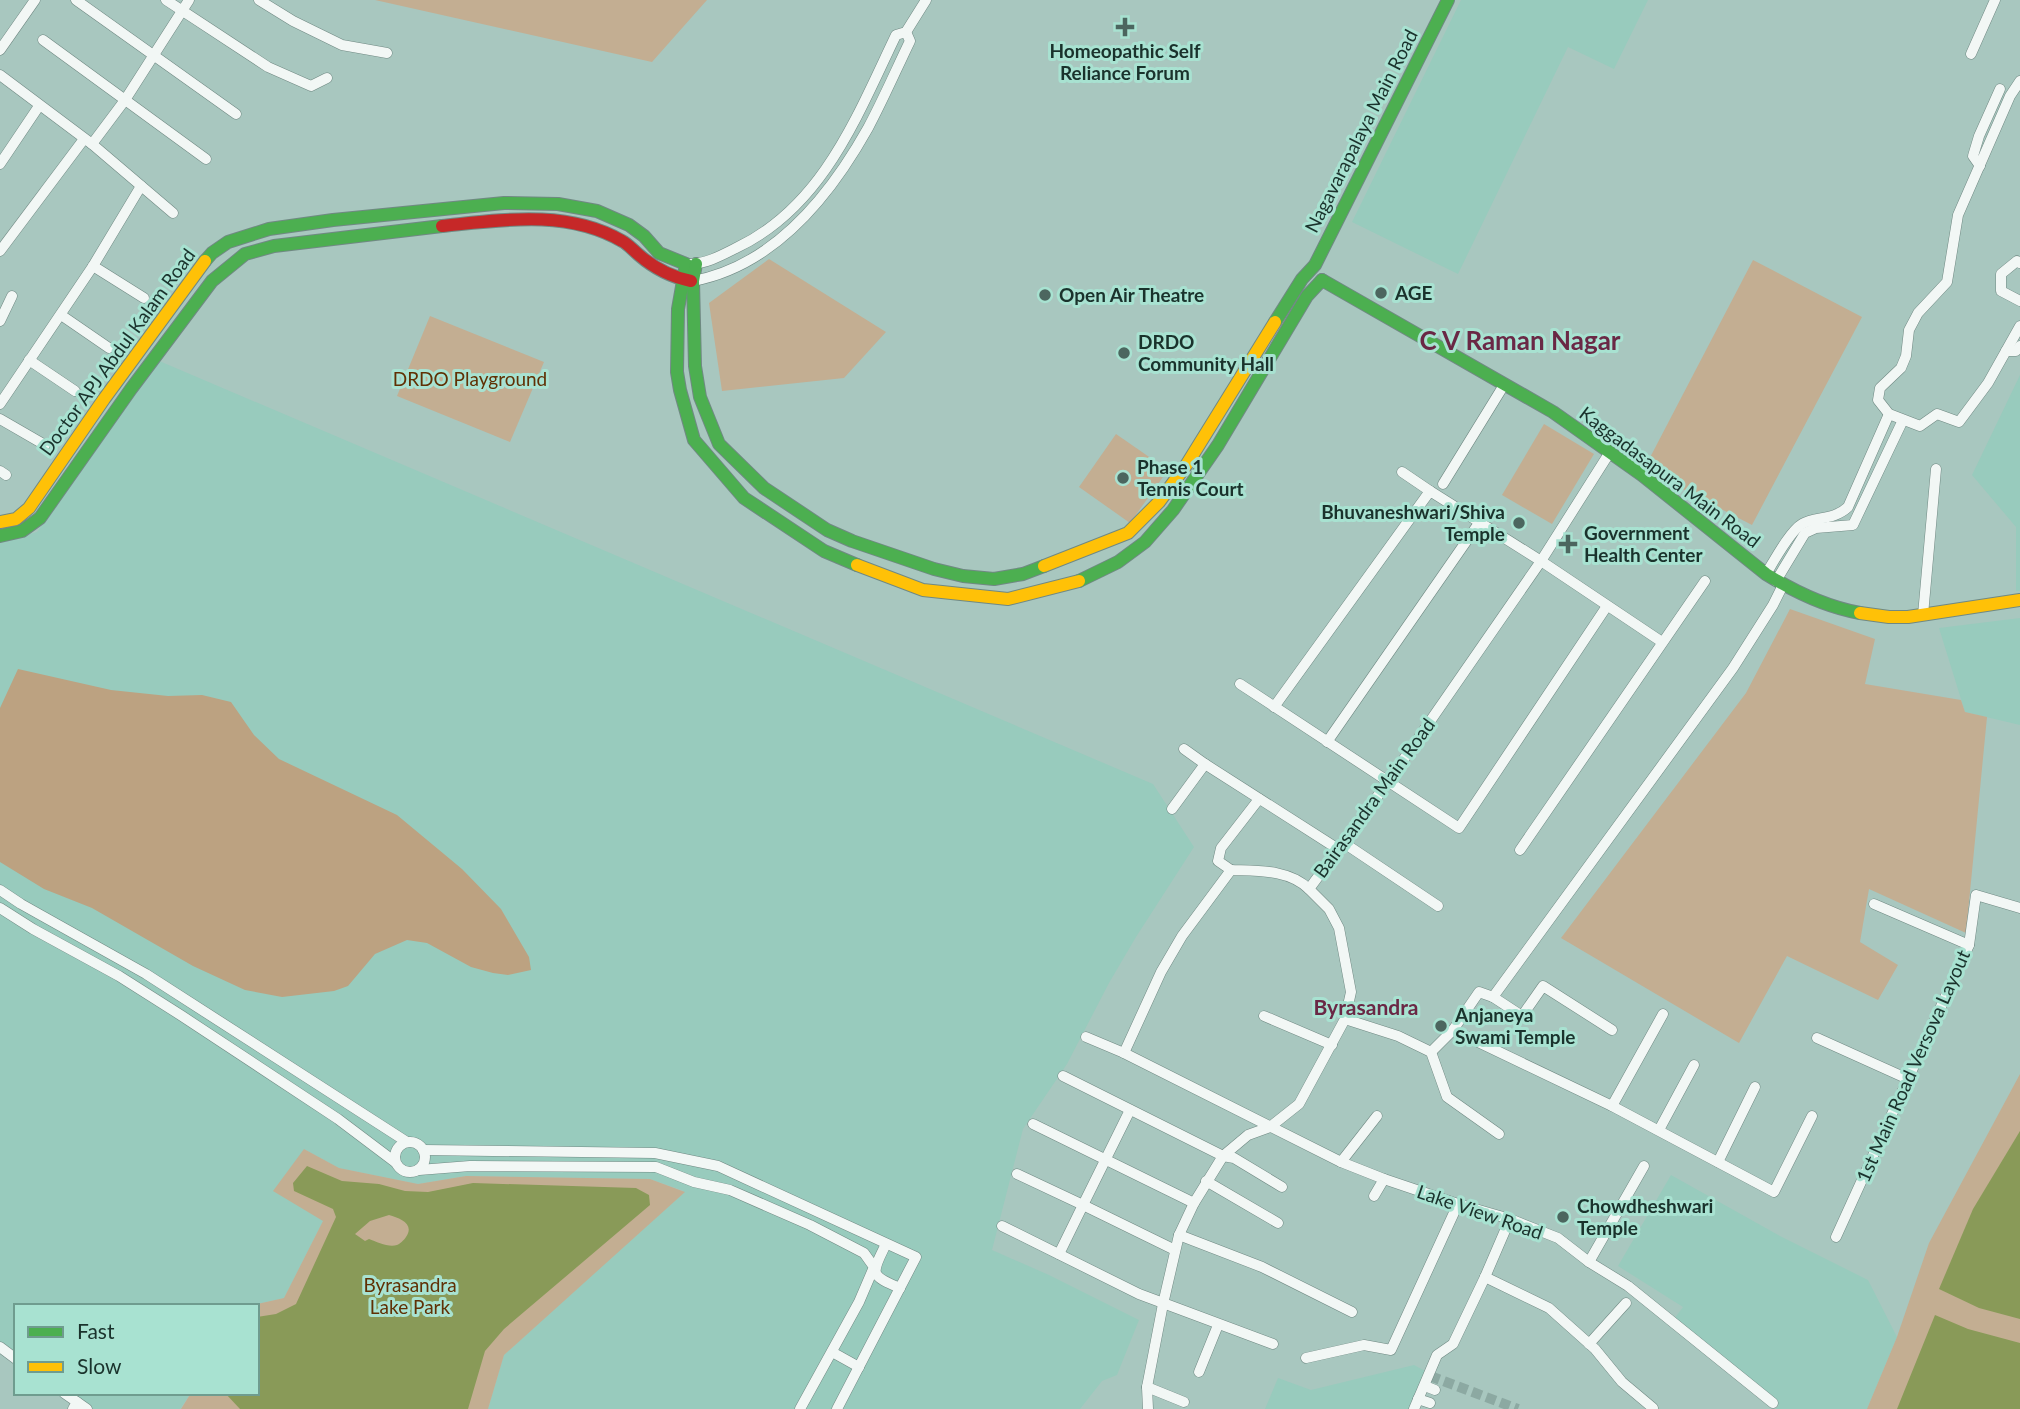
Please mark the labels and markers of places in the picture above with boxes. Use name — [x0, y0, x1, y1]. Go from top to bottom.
marker: Homeopathic Self Reliance Forum — [1115, 17, 1135, 37]
place label: Homeopathic Self Reliance Forum — [1050, 39, 1201, 84]
place label: AGE — [1394, 281, 1433, 304]
place label: Open Air Theatre — [1059, 283, 1204, 306]
marker: AGE — [1373, 285, 1389, 301]
marker: Open Air Theatre — [1037, 287, 1053, 303]
place label: DRDO Community Hall — [1138, 330, 1274, 375]
marker: DRDO Community Hall — [1116, 345, 1132, 361]
place label: Phase 1 Tennis Court — [1137, 455, 1244, 500]
marker: Phase 1 Tennis Court — [1115, 470, 1131, 486]
place label: Bhuvaneshwari/Shiva Temple — [1321, 500, 1505, 545]
marker: Bhuvaneshwari/Shiva Temple — [1511, 515, 1527, 531]
place label: Government Health Center — [1584, 521, 1703, 566]
marker: Government Health Center — [1558, 534, 1578, 554]
place label: Anjaneya Swami Temple — [1454, 1003, 1576, 1048]
marker: Anjaneya Swami Temple — [1433, 1018, 1449, 1034]
place label: Chowdheshwari Temple — [1577, 1194, 1713, 1239]
marker: Chowdheshwari Temple — [1555, 1209, 1571, 1225]

